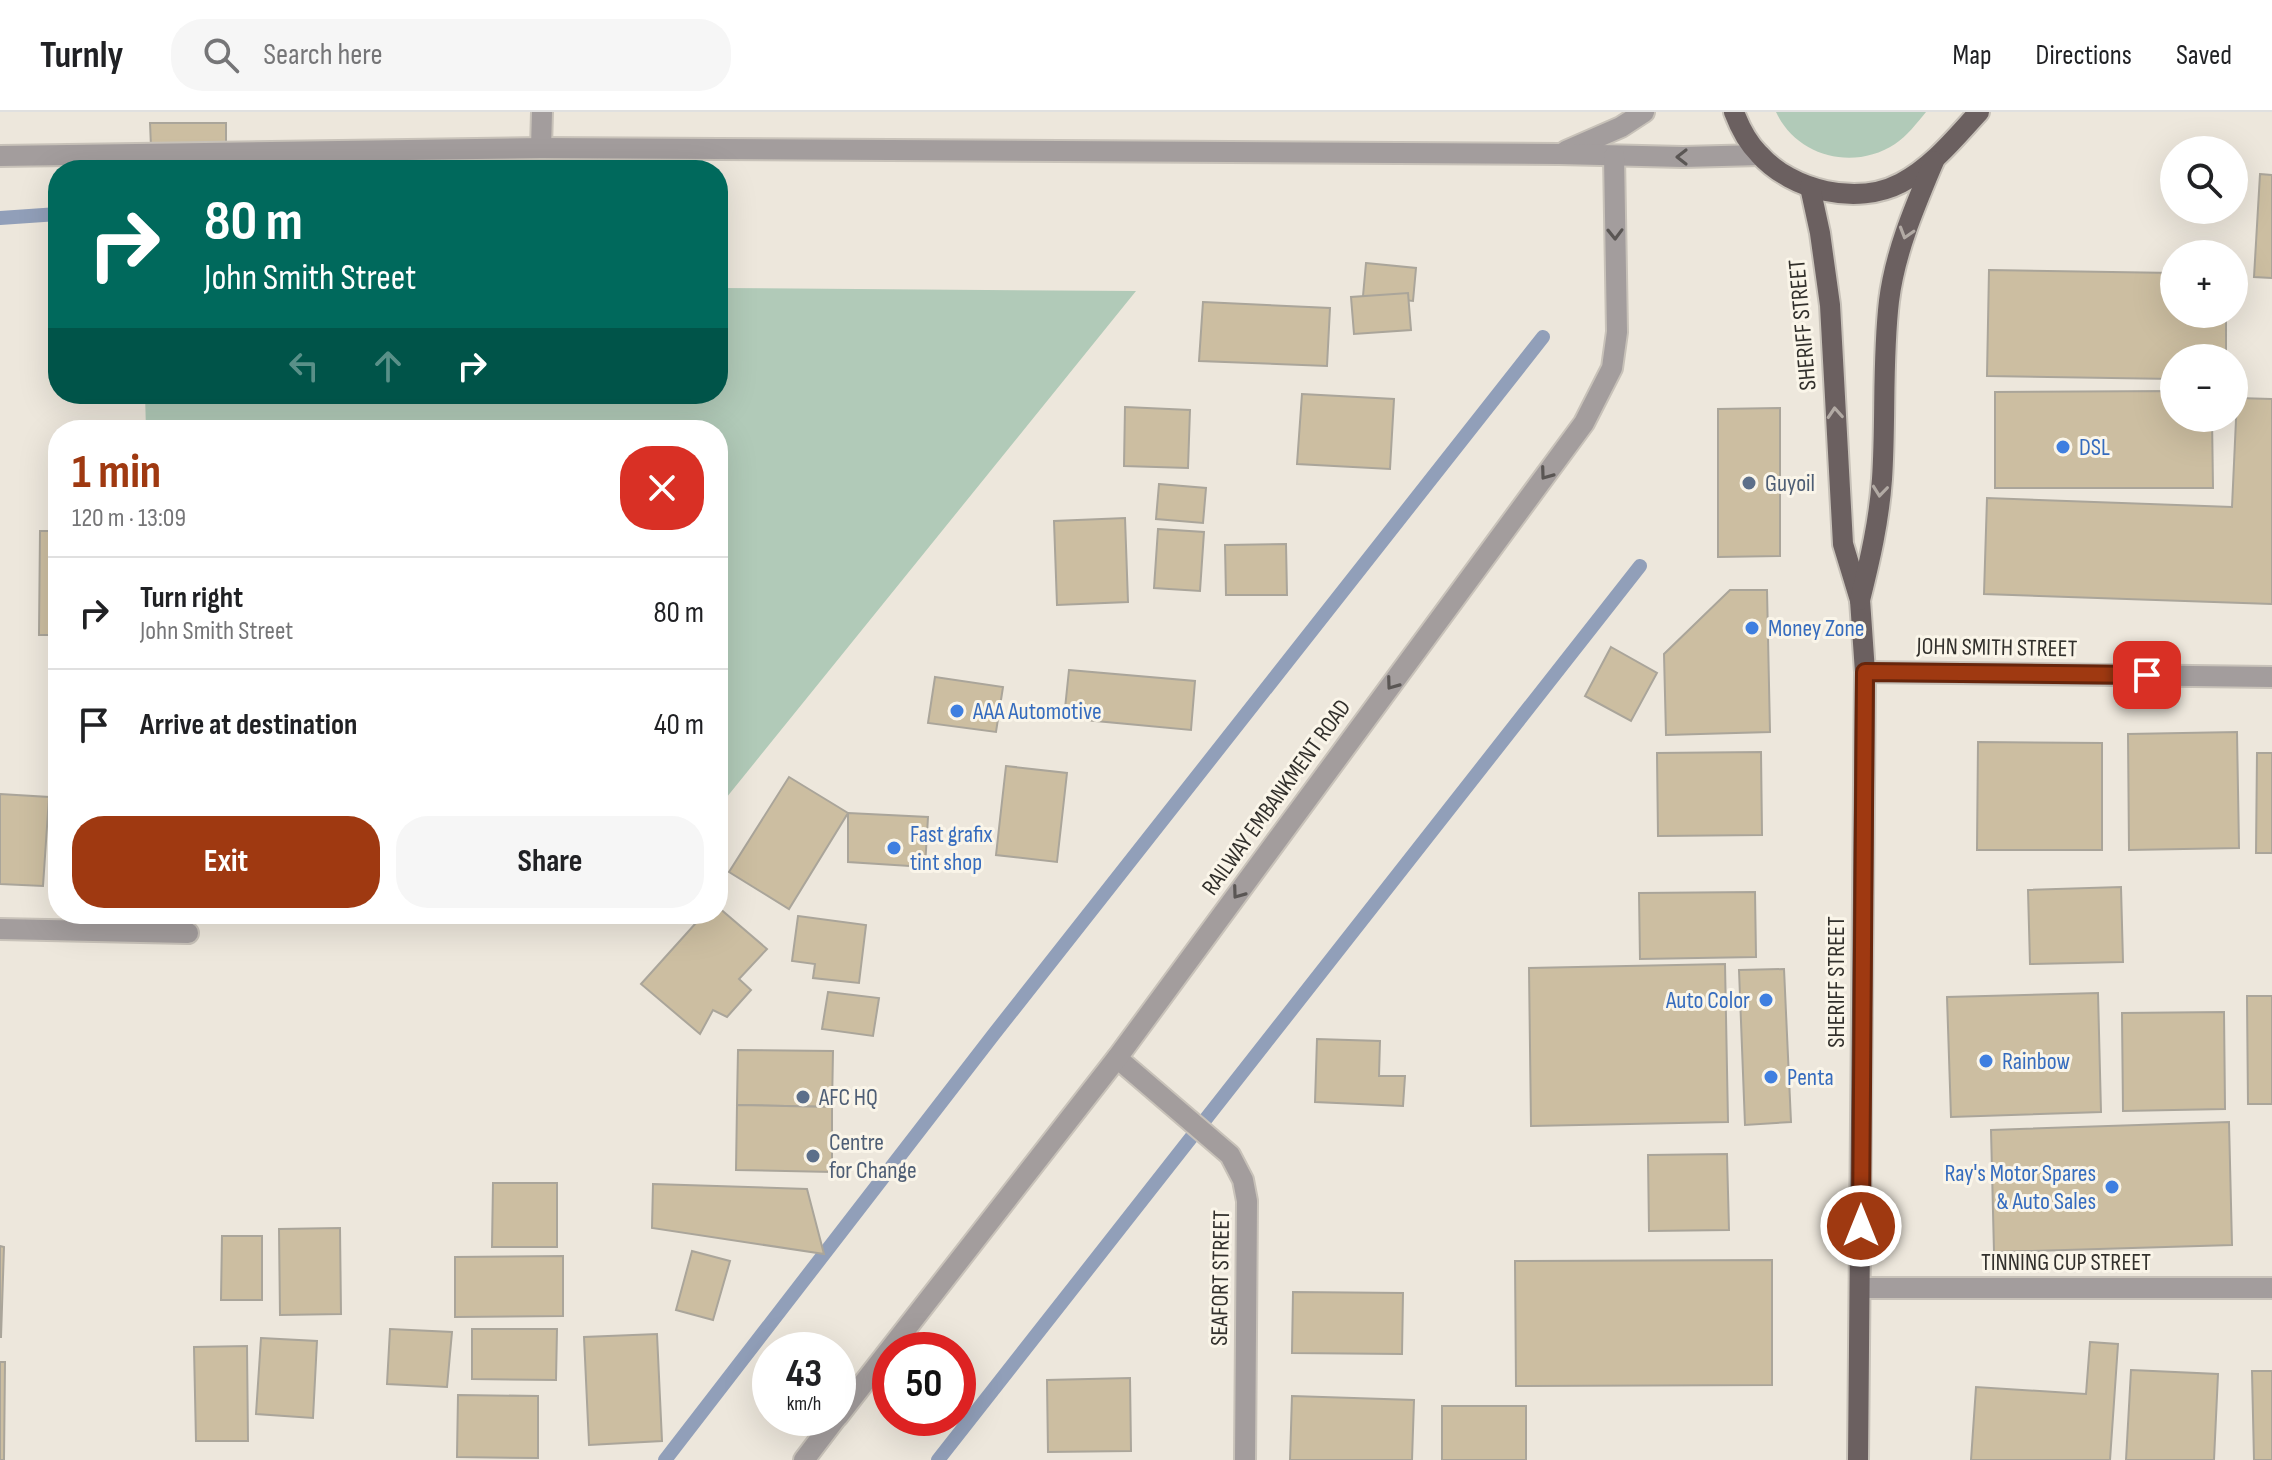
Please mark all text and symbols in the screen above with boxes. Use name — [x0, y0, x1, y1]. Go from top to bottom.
search box — [171, 19, 731, 91]
text: Turnly — [40, 33, 123, 78]
icon: search — [199, 33, 243, 77]
text: Search here — [263, 37, 383, 73]
text: Map — [1953, 39, 1992, 72]
text: Directions — [2036, 39, 2132, 72]
text: Saved — [2176, 39, 2232, 72]
map controls — [2160, 136, 2248, 432]
button: search — [2160, 136, 2248, 224]
one-way arrow — [1675, 148, 1688, 166]
text: 80 m — [204, 189, 303, 256]
icon: right — [72, 192, 176, 296]
one-way arrow — [1899, 226, 1915, 240]
one-way arrow — [1606, 228, 1624, 241]
button: + — [2160, 240, 2248, 328]
text: John Smith Street — [204, 257, 416, 300]
street label: SHERIFF STREET — [1782, 258, 1823, 392]
icon: left — [282, 344, 326, 388]
icon: ahead — [366, 344, 410, 388]
icon: right — [450, 344, 494, 388]
button: − — [2160, 344, 2248, 432]
one-way arrow — [1827, 406, 1844, 419]
place label: DSL — [2079, 433, 2110, 462]
marker: DSL — [2054, 438, 2072, 456]
text: 1 min — [72, 444, 161, 501]
button: close — [620, 446, 704, 530]
one-way arrow — [1542, 466, 1556, 480]
place label: Guyoil — [1765, 469, 1815, 498]
marker: Guyoil — [1740, 474, 1758, 492]
one-way arrow — [1872, 485, 1889, 498]
text: 120 m · 13:09 — [72, 503, 186, 534]
text: Turn right — [140, 580, 243, 616]
icon: right — [72, 591, 116, 635]
text: 80 m — [653, 595, 704, 631]
place label: Money Zone — [1768, 614, 1864, 643]
text: John Smith Street — [140, 616, 293, 647]
marker: Money Zone — [1743, 619, 1761, 637]
street label: JOHN SMITH STREET — [1915, 632, 2078, 663]
pin — [2113, 641, 2181, 709]
icon: arrive — [2125, 653, 2169, 697]
one-way arrow — [1387, 675, 1402, 690]
street label: RAILWAY EMBANKMENT ROAD — [1196, 694, 1357, 901]
place label: AAA Automotive — [972, 697, 1102, 726]
marker: AAA Automotive — [948, 702, 966, 720]
icon: arrive — [72, 703, 116, 747]
text: Arrive at destination — [140, 707, 357, 743]
text: 40 m — [654, 707, 704, 743]
button: Exit — [72, 816, 380, 908]
button: Share — [396, 816, 704, 908]
place label: Fast grafix tint shop — [910, 820, 992, 877]
marker: Fast grafix tint shop — [885, 839, 903, 857]
one-way arrow — [1233, 884, 1247, 899]
street label: SHERIFF STREET — [1822, 916, 1851, 1048]
place label: Auto Color — [1665, 986, 1750, 1015]
marker: Auto Color — [1757, 991, 1775, 1009]
place label: Rainbow — [2002, 1047, 2070, 1076]
marker: Rainbow — [1977, 1052, 1995, 1070]
place label: Penta — [1787, 1063, 1834, 1092]
marker: Penta — [1762, 1068, 1780, 1086]
place label: AFC HQ — [818, 1083, 878, 1112]
marker: AFC HQ — [794, 1088, 812, 1106]
place label: Centre for Change — [829, 1128, 917, 1185]
marker: Centre for Change — [804, 1147, 822, 1165]
place label: Ray's Motor Spares & Auto Sales — [1944, 1159, 2096, 1216]
marker: Ray's Motor Spares & Auto Sales — [2103, 1178, 2121, 1196]
position arrow — [1819, 1184, 1903, 1268]
street label: SEAFORT STREET — [1205, 1210, 1236, 1346]
street label: TINNING CUP STREET — [1981, 1248, 2151, 1277]
speed limit sign: 50 — [872, 1332, 976, 1436]
text: 43 — [786, 1350, 822, 1398]
text: km/h — [787, 1392, 821, 1416]

